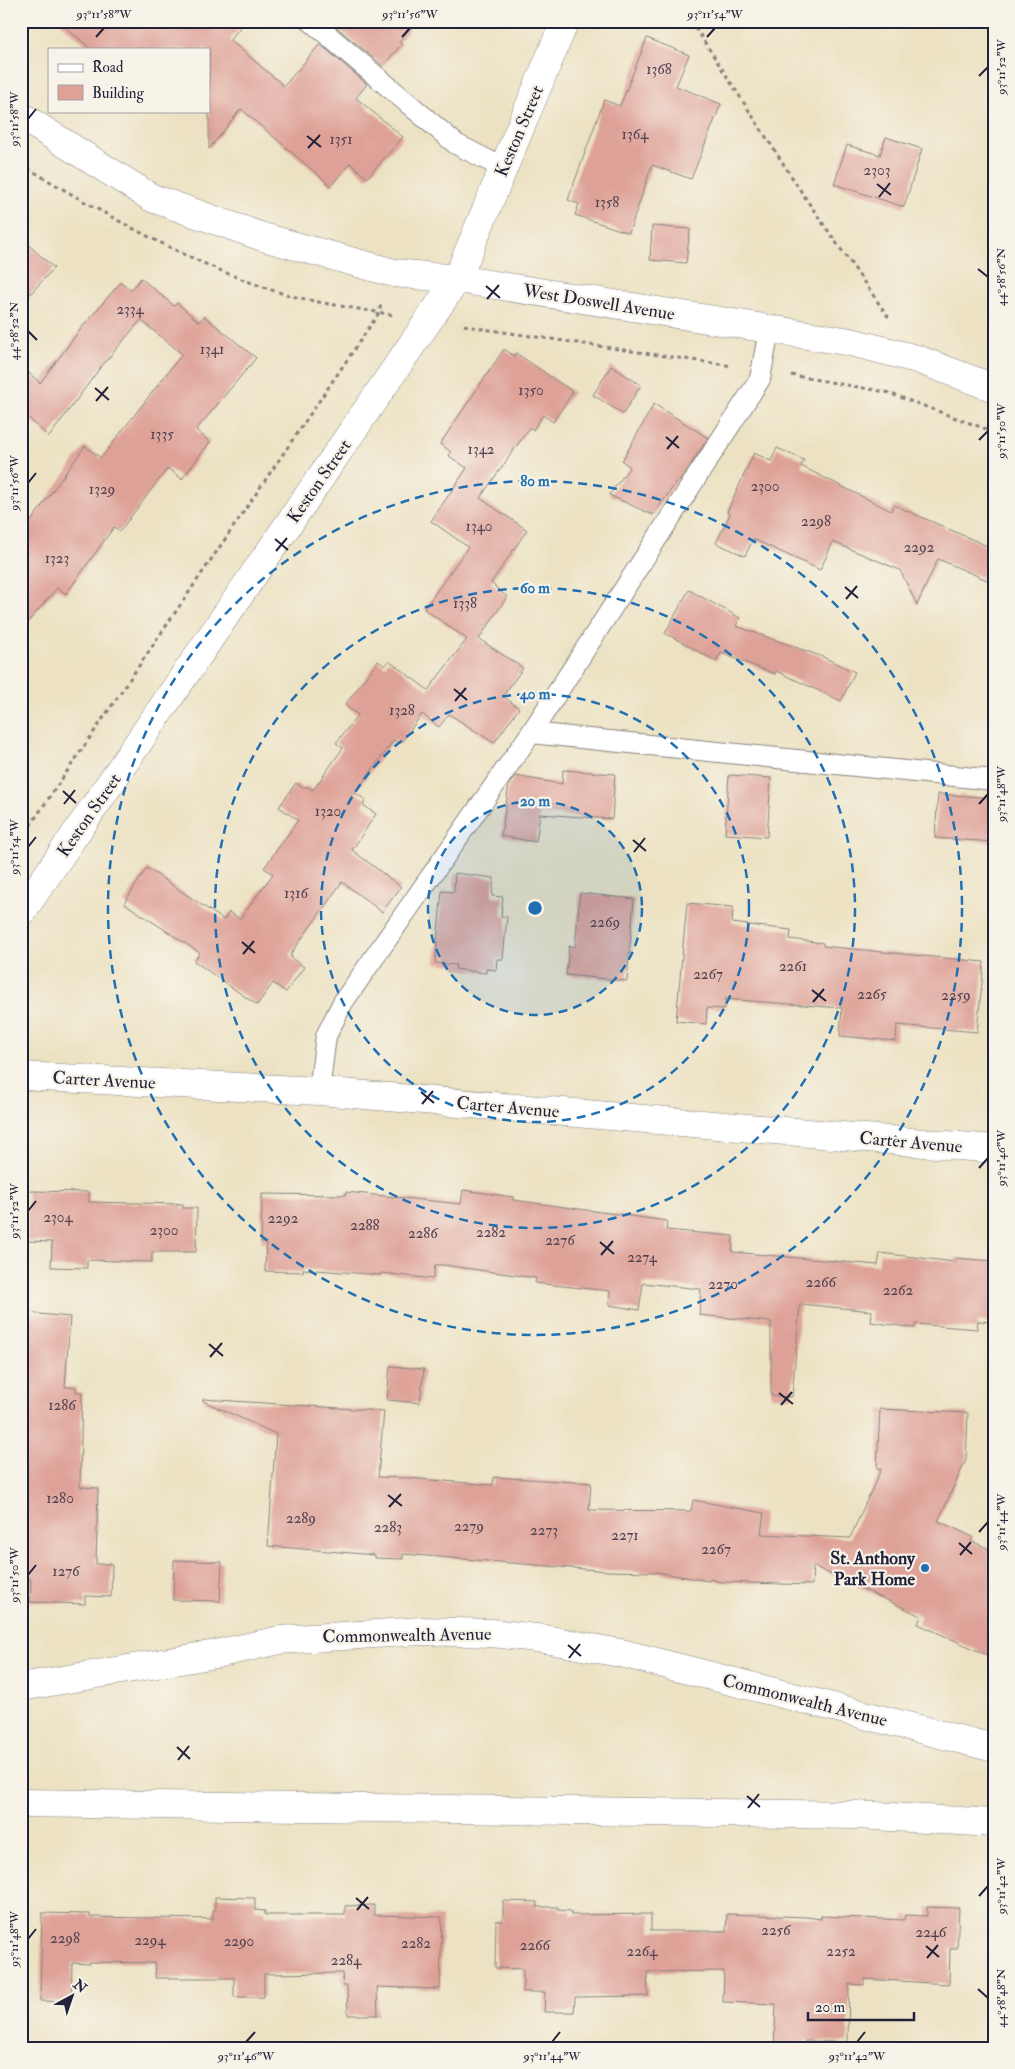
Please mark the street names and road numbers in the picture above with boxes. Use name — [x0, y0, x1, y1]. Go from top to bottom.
street label: Keston Street — [490, 82, 549, 180]
street label: West Doswell Avenue — [521, 279, 677, 326]
street label: Keston Street — [282, 435, 357, 528]
street label: Keston Street — [52, 769, 127, 862]
street label: Carter Avenue — [52, 1066, 157, 1095]
street label: Carter Avenue — [456, 1092, 561, 1123]
street label: Carter Avenue — [859, 1127, 964, 1158]
street label: Commonwealth Avenue — [322, 1623, 492, 1648]
street label: Commonwealth Avenue — [720, 1669, 890, 1732]

